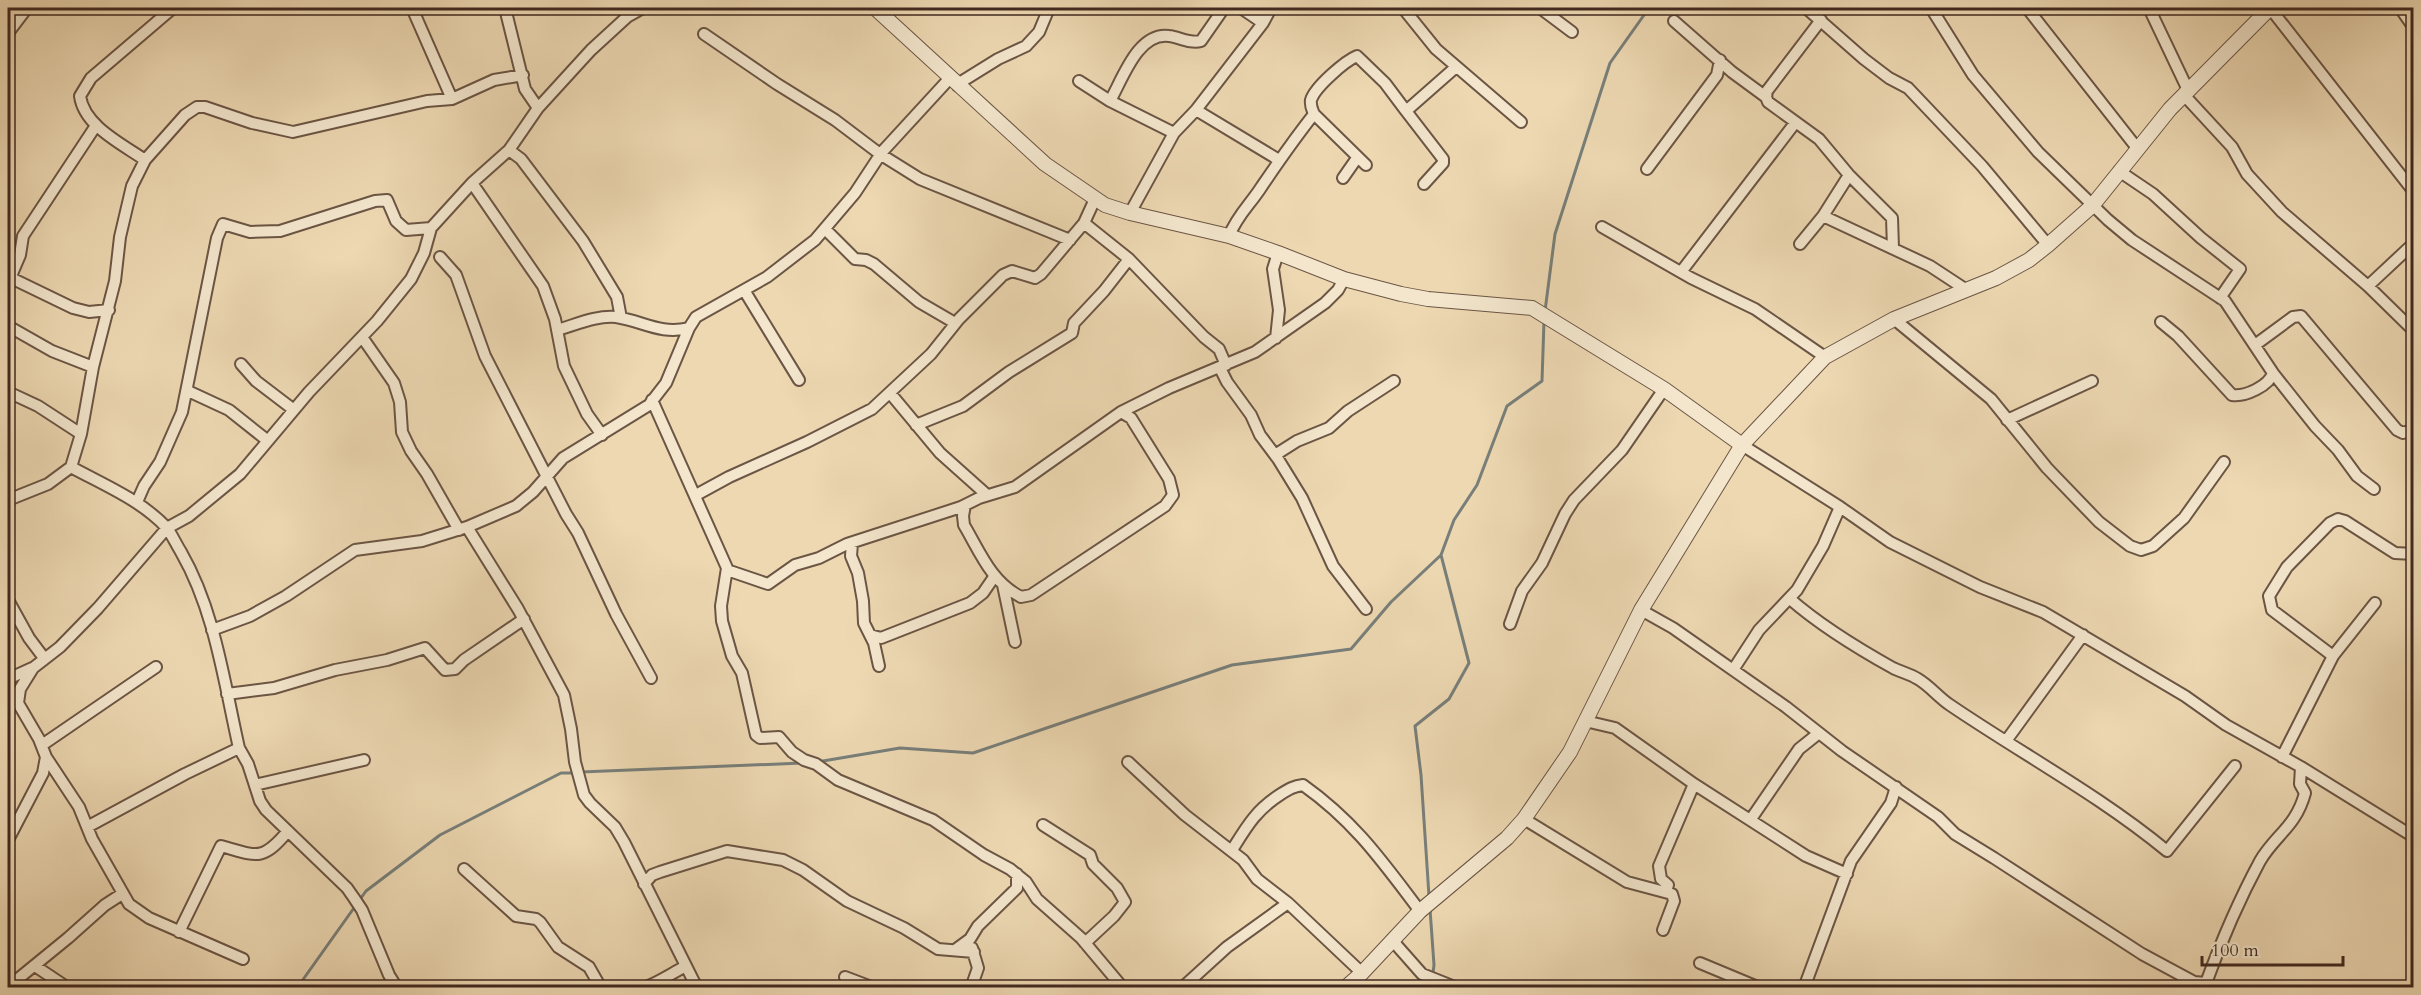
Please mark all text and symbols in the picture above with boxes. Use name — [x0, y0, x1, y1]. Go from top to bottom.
scale bar — [2202, 929, 2343, 967]
text: 100 m — [2211, 938, 2259, 963]

